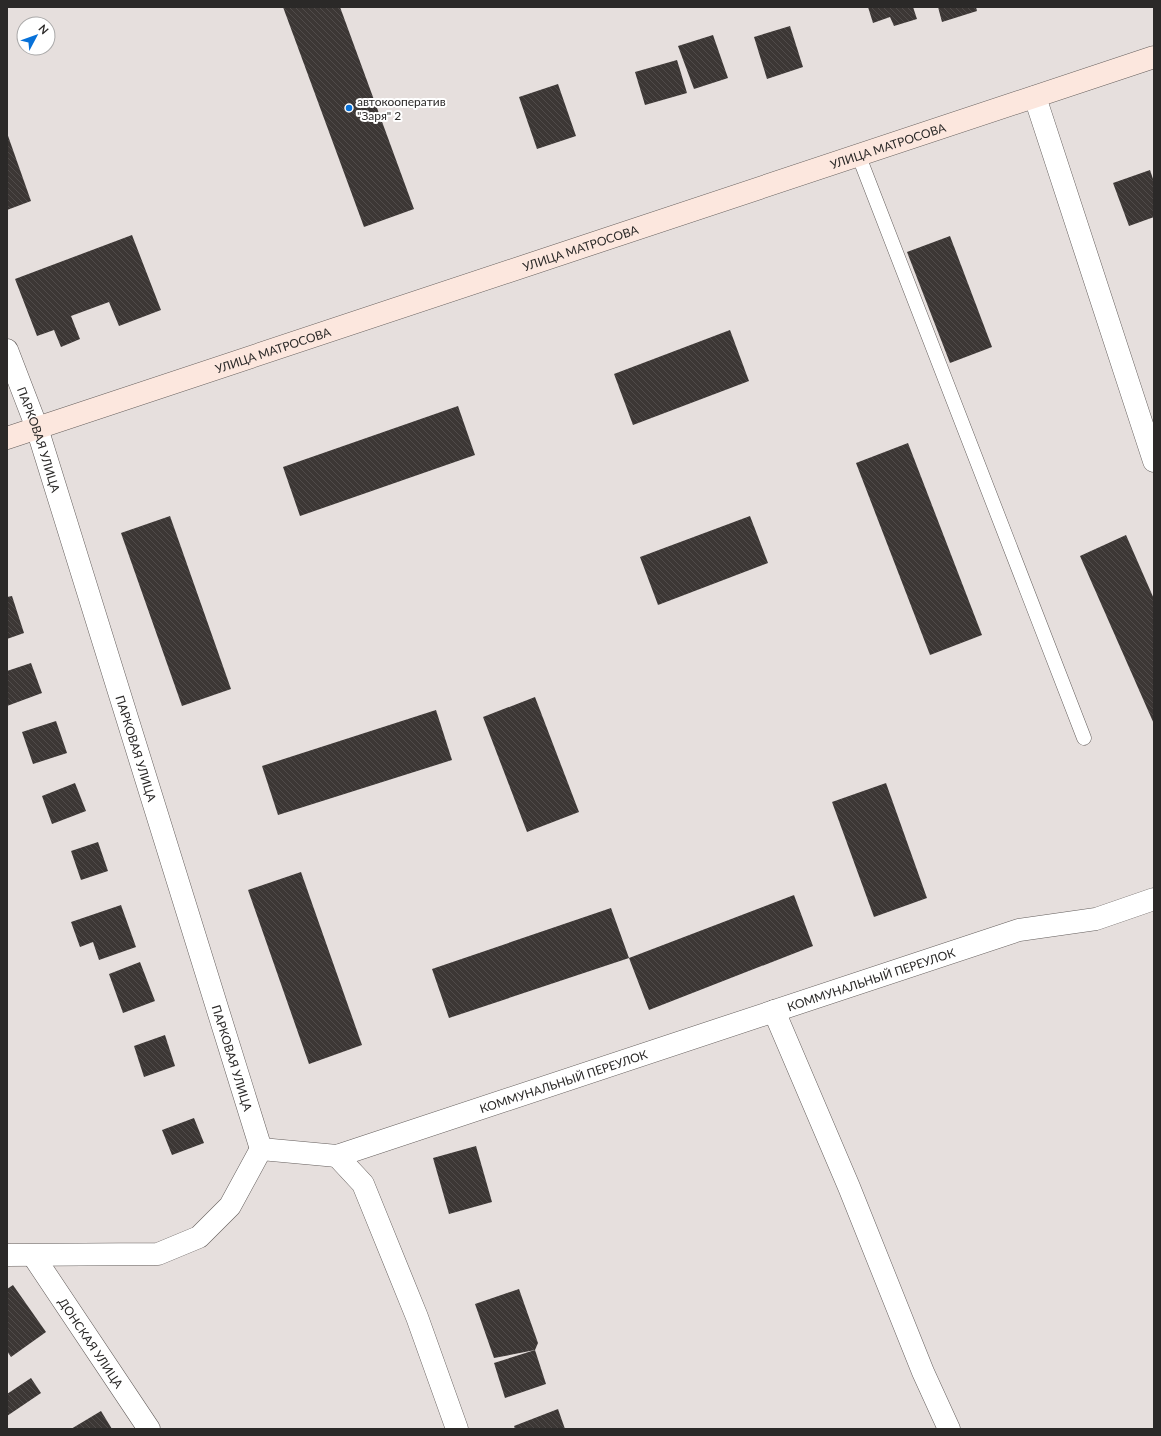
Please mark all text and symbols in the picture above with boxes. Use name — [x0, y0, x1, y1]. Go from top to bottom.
north arrow — [16, 16, 56, 56]
text: N — [36, 22, 52, 37]
place label: автокооператив "Заря" 2 — [357, 94, 446, 123]
marker: автокооператив "Заря" 2 — [344, 103, 354, 113]
street label: УЛИЦА МАТРОСОВА — [828, 119, 948, 172]
street label: УЛИЦА МАТРОСОВА — [520, 221, 641, 274]
street label: УЛИЦА МАТРОСОВА — [213, 323, 333, 376]
street label: ПАРКОВАЯ УЛИЦА — [14, 384, 64, 495]
street label: ПАРКОВАЯ УЛИЦА — [113, 693, 160, 804]
street label: КОММУНАЛЬНЫЙ ПЕРЕУЛОК — [785, 944, 957, 1014]
street label: ПАРКОВАЯ УЛИЦА — [209, 1003, 256, 1114]
street label: КОММУНАЛЬНЫЙ ПЕРЕУЛОК — [478, 1046, 649, 1116]
street label: ДОНСКАЯ УЛИЦА — [56, 1295, 127, 1391]

